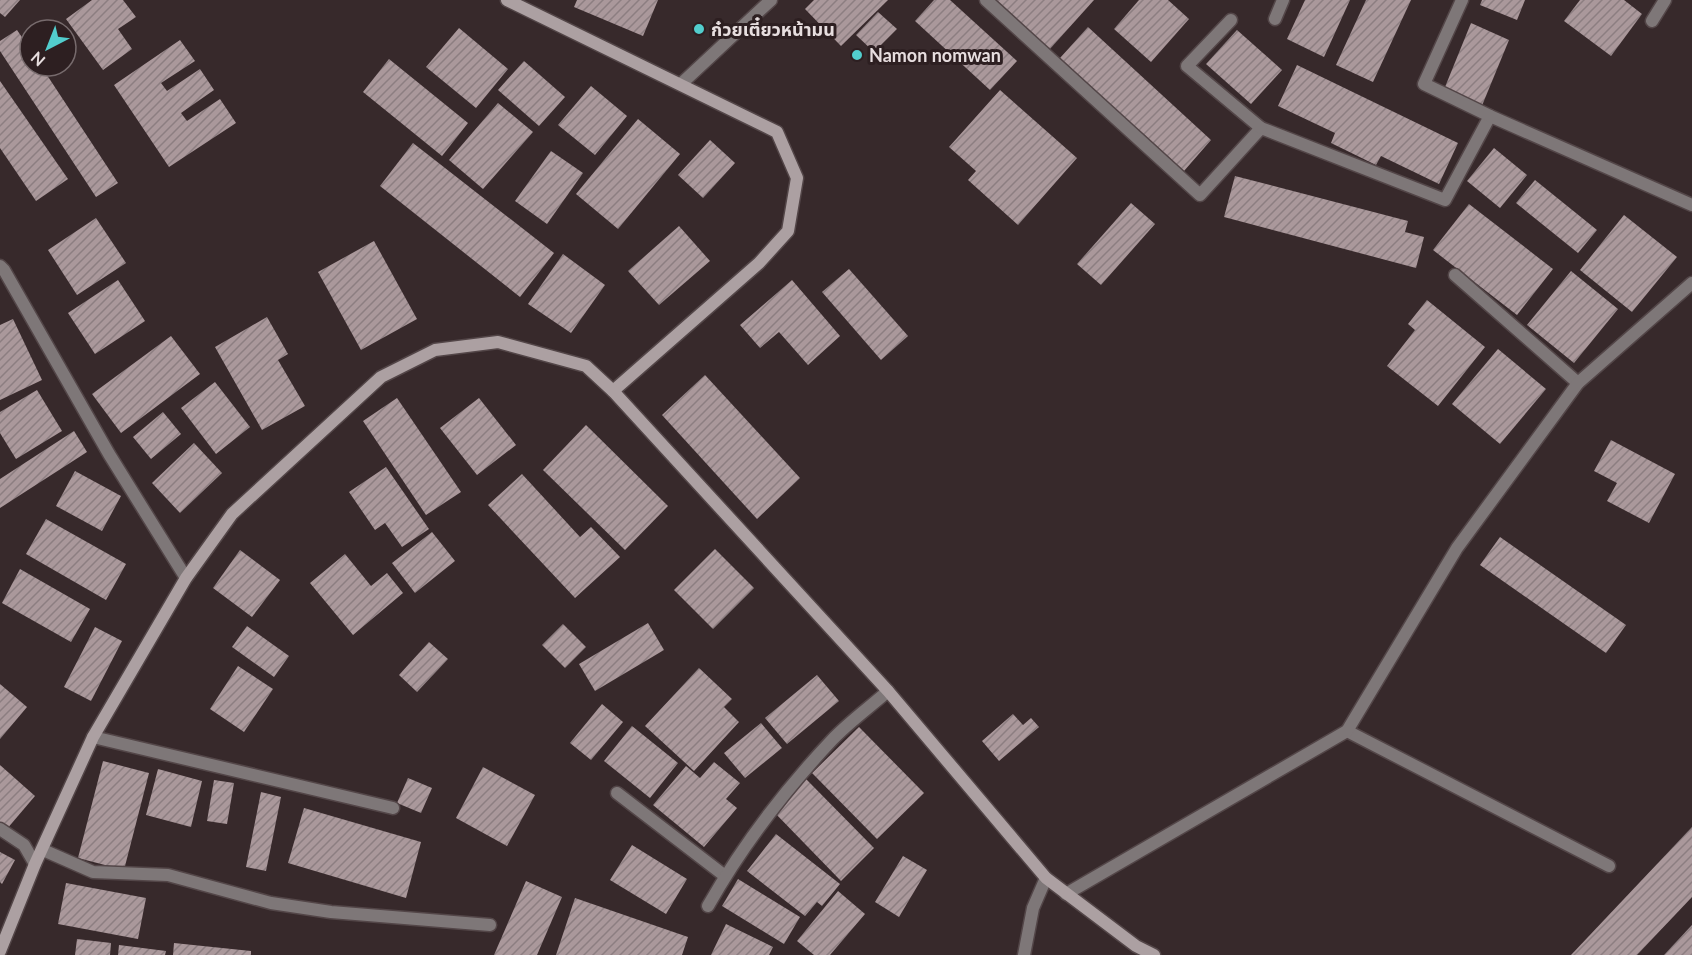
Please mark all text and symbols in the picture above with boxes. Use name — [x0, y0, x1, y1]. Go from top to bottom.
place label: ก๋วยเตี๋ยวหน้ามน — [711, 17, 835, 40]
north arrow — [18, 18, 78, 78]
marker: ก๋วยเตี๋ยวหน้ามน — [692, 22, 706, 36]
place label: Namon nomwan — [869, 44, 1001, 66]
text: N — [27, 48, 49, 71]
marker: Namon nomwan — [850, 48, 864, 62]

